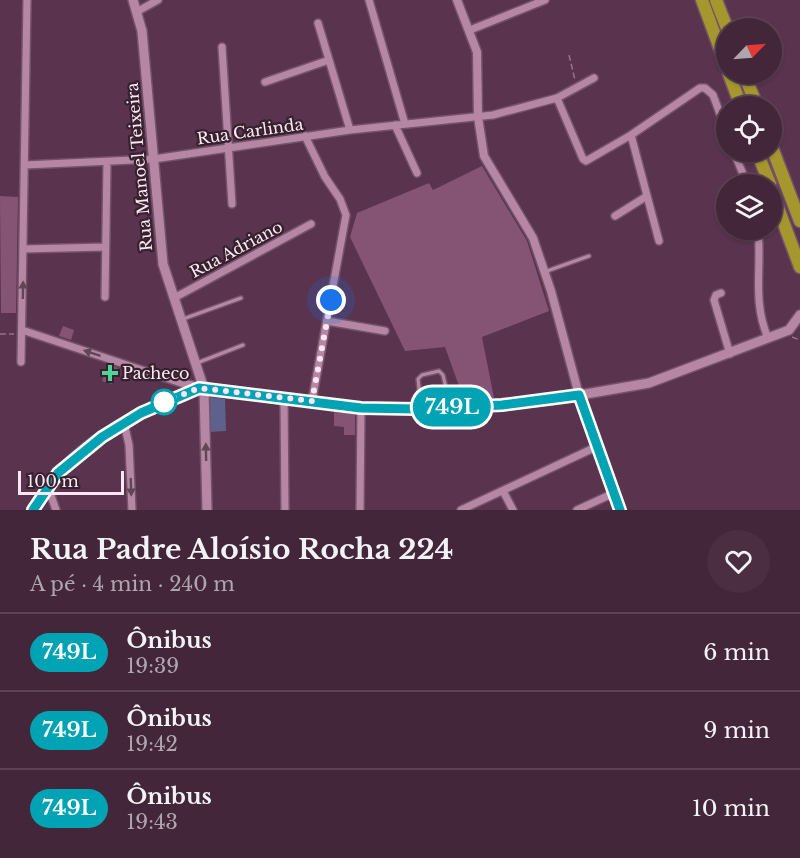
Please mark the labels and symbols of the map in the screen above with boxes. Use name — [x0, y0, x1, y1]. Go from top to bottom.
north arrow — [716, 18, 782, 84]
street label: Rua Manoel Teixeira — [122, 82, 156, 252]
street label: Rua Carlinda — [195, 114, 305, 148]
street label: Rua Adriano — [186, 216, 286, 282]
one-way arrow — [18, 280, 28, 299]
your location — [316, 285, 346, 315]
one-way arrow — [83, 348, 101, 357]
place label: Pacheco — [122, 363, 189, 383]
marker: Pacheco — [103, 366, 117, 380]
line badge: 749L — [410, 388, 494, 426]
unlabelled marker — [151, 389, 177, 415]
one-way arrow — [201, 442, 210, 461]
scale bar — [18, 468, 124, 496]
one-way arrow — [127, 478, 136, 497]

